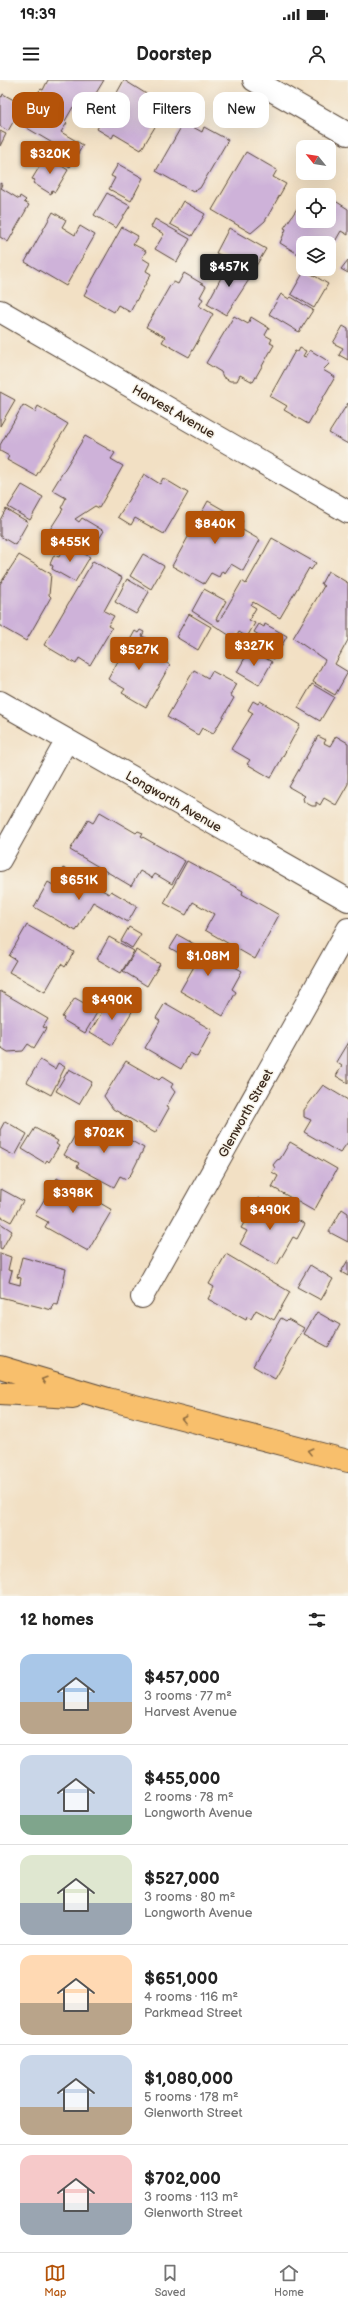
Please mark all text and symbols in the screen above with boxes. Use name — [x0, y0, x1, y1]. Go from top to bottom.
text: 19:39 — [20, 5, 56, 24]
icon: menu — [20, 43, 42, 65]
icon: person — [306, 43, 328, 65]
text: Doorstep — [136, 44, 212, 65]
chip: Buy — [12, 92, 64, 128]
chip: Rent — [72, 92, 130, 128]
chip: Filters — [138, 92, 205, 128]
chip: New — [213, 92, 269, 128]
north arrow — [296, 140, 336, 180]
map controls — [296, 140, 336, 276]
pin: $320K — [22, 141, 78, 175]
text: $320K — [30, 146, 70, 162]
button: locate — [296, 188, 336, 228]
button: layers — [296, 236, 336, 276]
pin: $457K — [201, 254, 257, 288]
text: $457K — [209, 259, 249, 275]
street label: Harvest Avenue — [129, 382, 218, 442]
pin: $840K — [187, 511, 243, 545]
text: $840K — [195, 516, 235, 532]
pin: $455K — [42, 529, 98, 563]
text: $455K — [50, 534, 90, 550]
pin: $327K — [226, 633, 282, 667]
pin: $527K — [111, 637, 167, 671]
text: $327K — [234, 638, 274, 654]
text: $527K — [119, 642, 159, 658]
street label: Longworth Avenue — [123, 768, 225, 836]
pin: $651K — [51, 867, 107, 901]
text: $651K — [60, 872, 98, 888]
pin: $1.08M — [175, 943, 241, 977]
text: $1.08M — [186, 948, 230, 964]
pin: $490K — [84, 987, 140, 1021]
text: $490K — [92, 992, 132, 1008]
street label: Glenworth Street — [215, 1067, 277, 1160]
pin: $702K — [76, 1120, 132, 1154]
text: $702K — [84, 1125, 124, 1141]
pin: $398K — [45, 1180, 101, 1214]
text: $398K — [53, 1185, 93, 1201]
pin: $490K — [242, 1197, 298, 1231]
text: $490K — [250, 1202, 290, 1218]
one-way arrow — [41, 1376, 48, 1385]
one-way arrow — [181, 1415, 188, 1424]
one-way arrow — [307, 1447, 314, 1456]
icon: filters — [306, 1609, 328, 1631]
text: 12 homes — [20, 1610, 94, 1630]
text: $457,000 — [144, 1668, 220, 1688]
icon: home — [52, 1670, 100, 1718]
text: 3 rooms · 77 m² — [144, 1688, 232, 1704]
text: Harvest Avenue — [144, 1704, 237, 1720]
text: $455,000 — [144, 1769, 220, 1789]
icon: home — [52, 1771, 100, 1819]
text: 2 rooms · 78 m² — [144, 1789, 234, 1805]
text: Longworth Avenue — [144, 1805, 252, 1821]
text: $527,000 — [144, 1869, 220, 1889]
icon: home — [52, 1871, 100, 1919]
text: 3 rooms · 80 m² — [144, 1889, 235, 1905]
text: Longworth Avenue — [144, 1905, 252, 1921]
text: $651,000 — [144, 1969, 218, 1989]
icon: home — [52, 1971, 100, 2019]
text: 4 rooms · 116 m² — [144, 1989, 238, 2005]
text: Parkmead Street — [144, 2005, 242, 2021]
text: $1,080,000 — [144, 2069, 233, 2089]
icon: home — [52, 2071, 100, 2119]
text: 5 rooms · 178 m² — [144, 2089, 239, 2105]
text: Glenworth Street — [144, 2105, 242, 2121]
text: $702,000 — [144, 2169, 221, 2189]
icon: home — [52, 2171, 100, 2219]
text: 3 rooms · 113 m² — [144, 2189, 238, 2205]
text: Glenworth Street — [144, 2205, 242, 2221]
tab: Map — [44, 2262, 66, 2299]
tab: Saved — [155, 2262, 186, 2299]
tab: Home — [274, 2262, 304, 2299]

